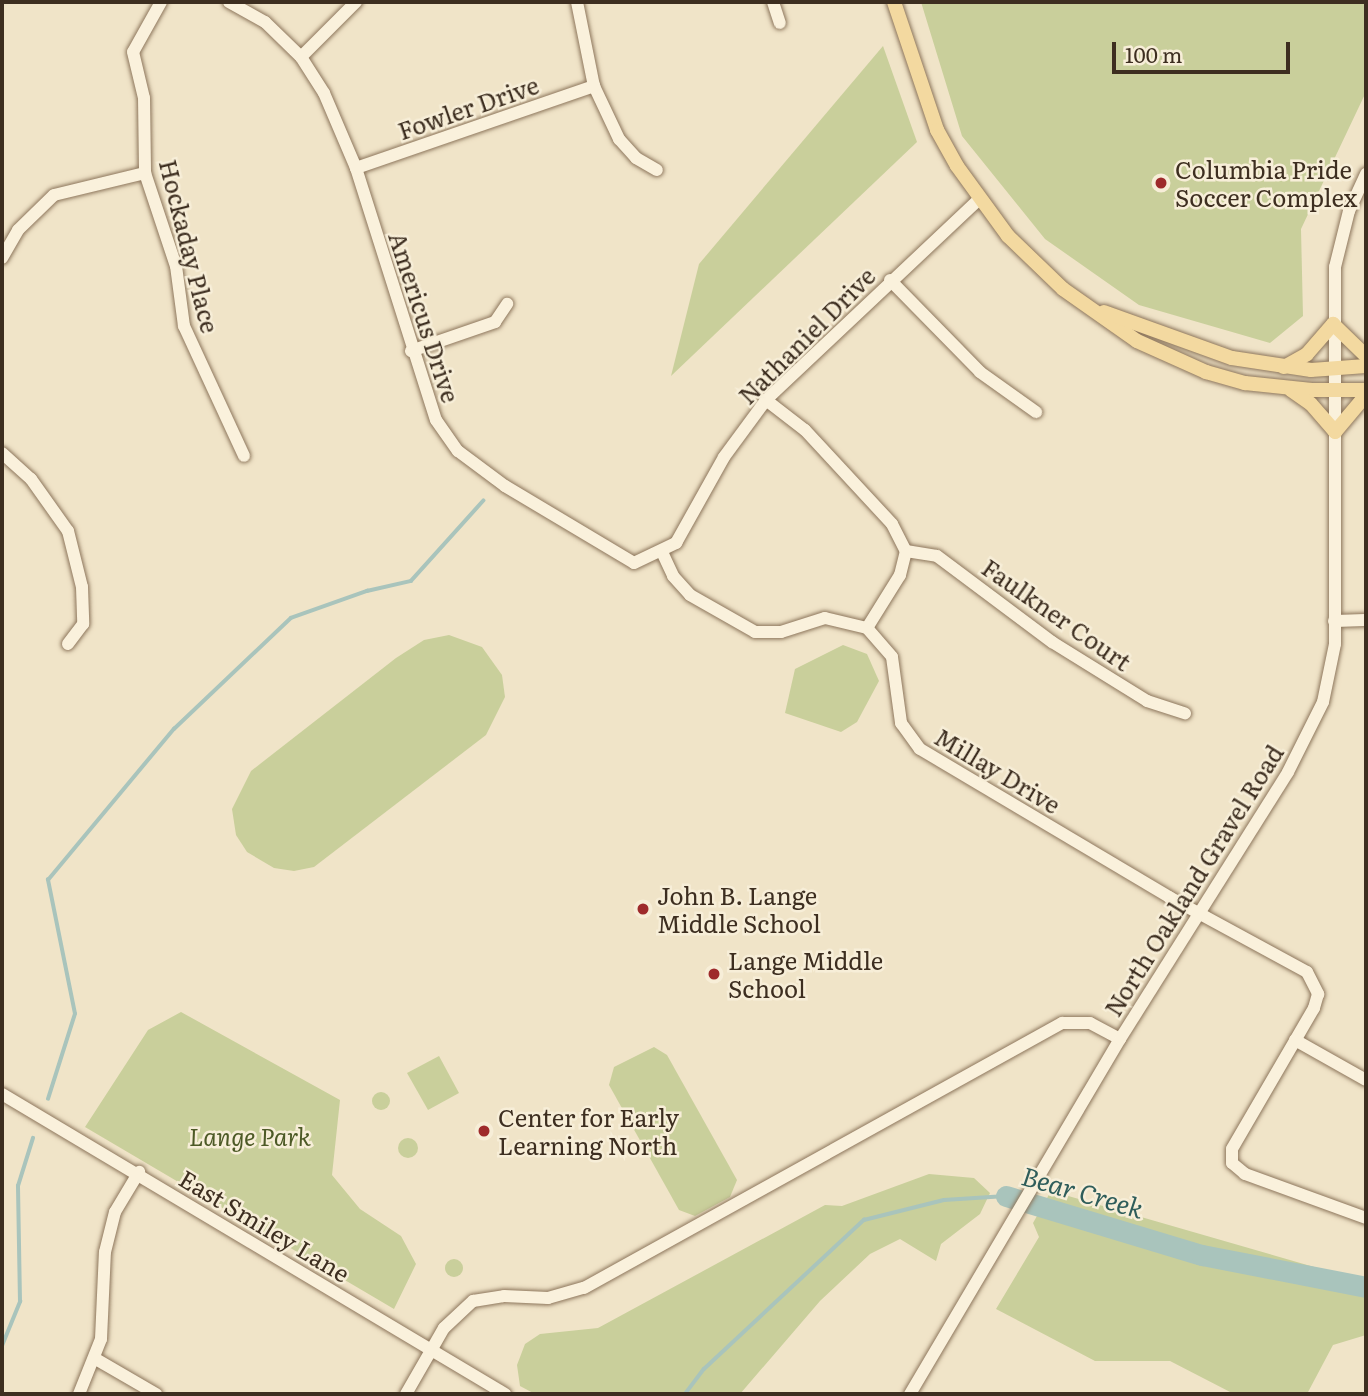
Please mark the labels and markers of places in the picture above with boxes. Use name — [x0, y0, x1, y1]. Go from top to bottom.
place label: Columbia Pride Soccer Complex — [1175, 155, 1357, 211]
marker: Columbia Pride Soccer Complex — [1153, 175, 1169, 191]
place label: John B. Lange Middle School — [657, 881, 821, 937]
marker: John B. Lange Middle School — [635, 901, 651, 917]
place label: Lange Middle School — [728, 946, 883, 1002]
marker: Lange Middle School — [706, 966, 722, 982]
place label: Center for Early Learning North — [498, 1103, 679, 1159]
marker: Center for Early Learning North — [476, 1123, 492, 1139]

